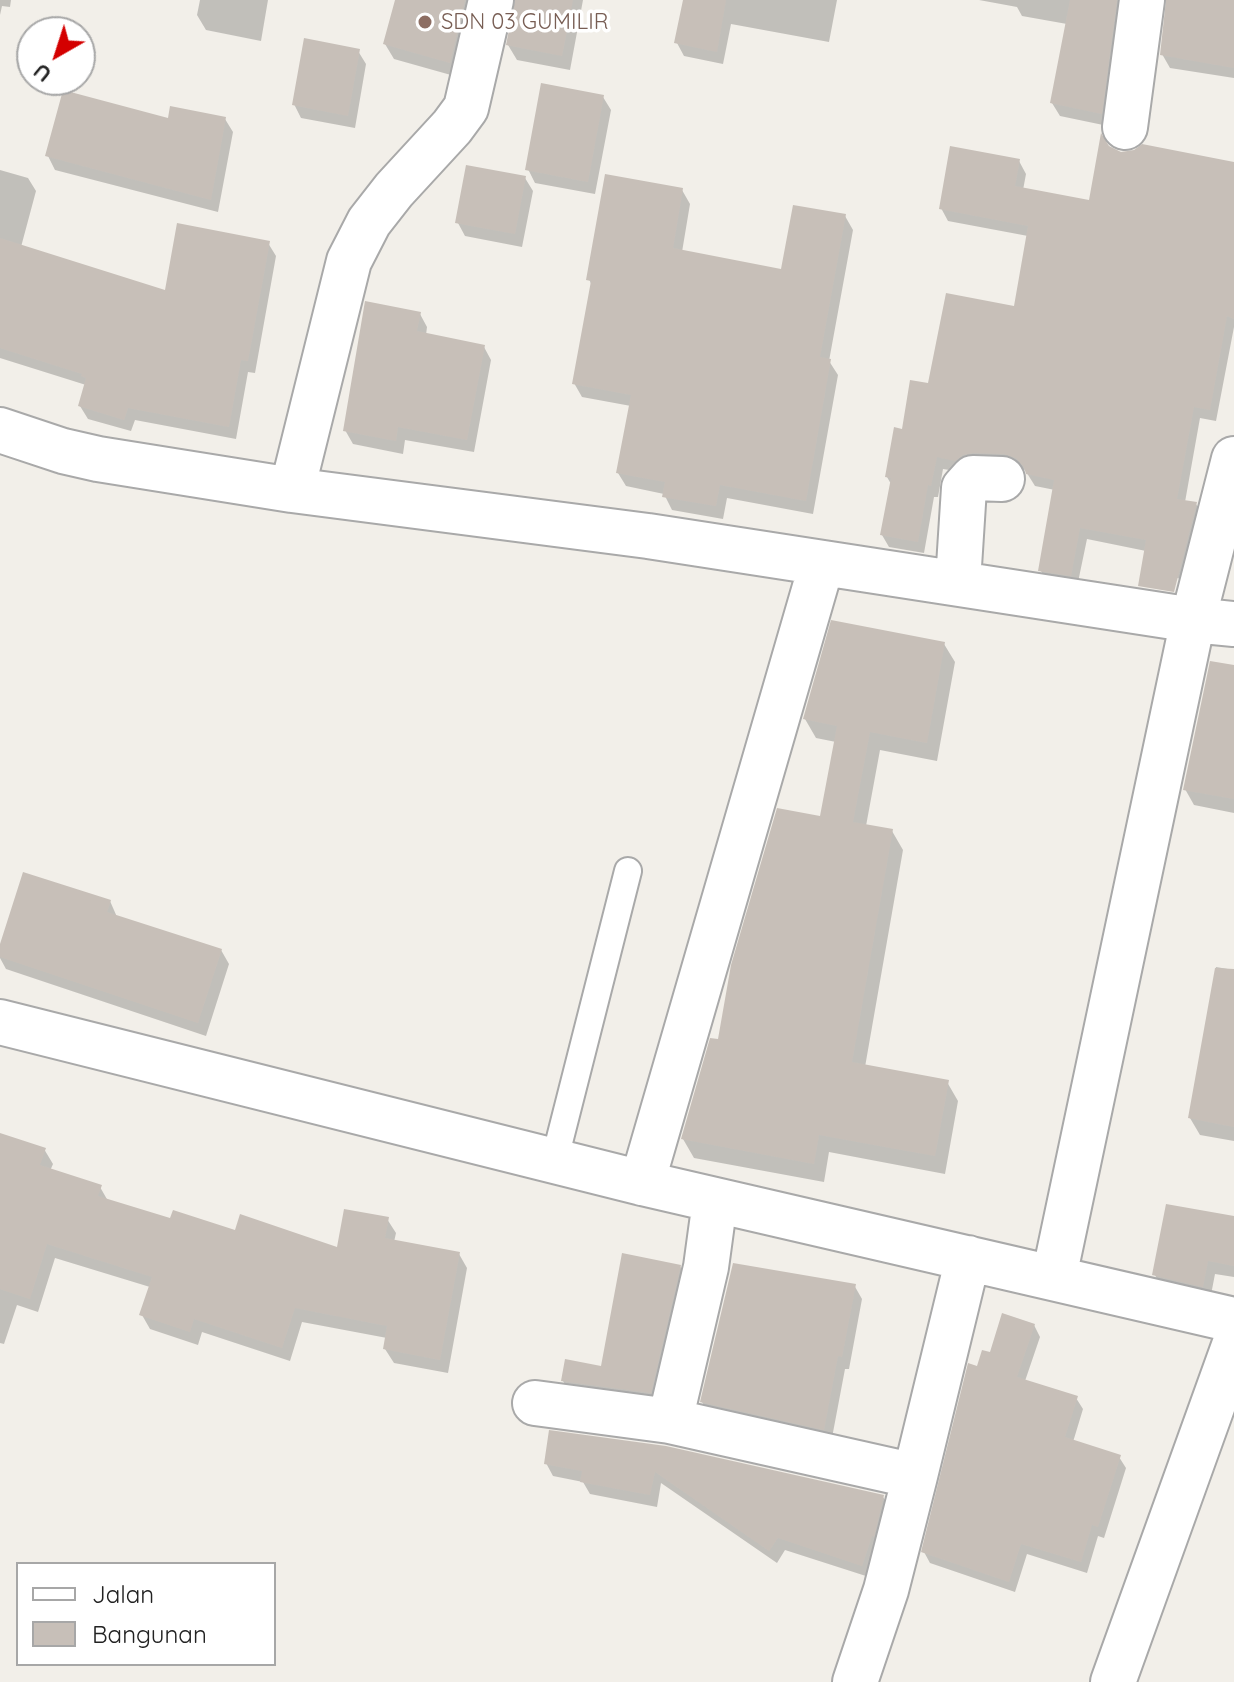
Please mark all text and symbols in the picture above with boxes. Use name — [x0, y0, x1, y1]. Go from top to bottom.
place label: SDN 03 GUMILIR — [441, 9, 608, 35]
marker: SDN 03 GUMILIR — [416, 13, 434, 31]
north arrow — [16, 16, 96, 96]
text: U — [27, 57, 57, 89]
legend — [16, 1562, 276, 1666]
text: Jalan — [92, 1579, 154, 1609]
text: Bangunan — [92, 1619, 207, 1649]

